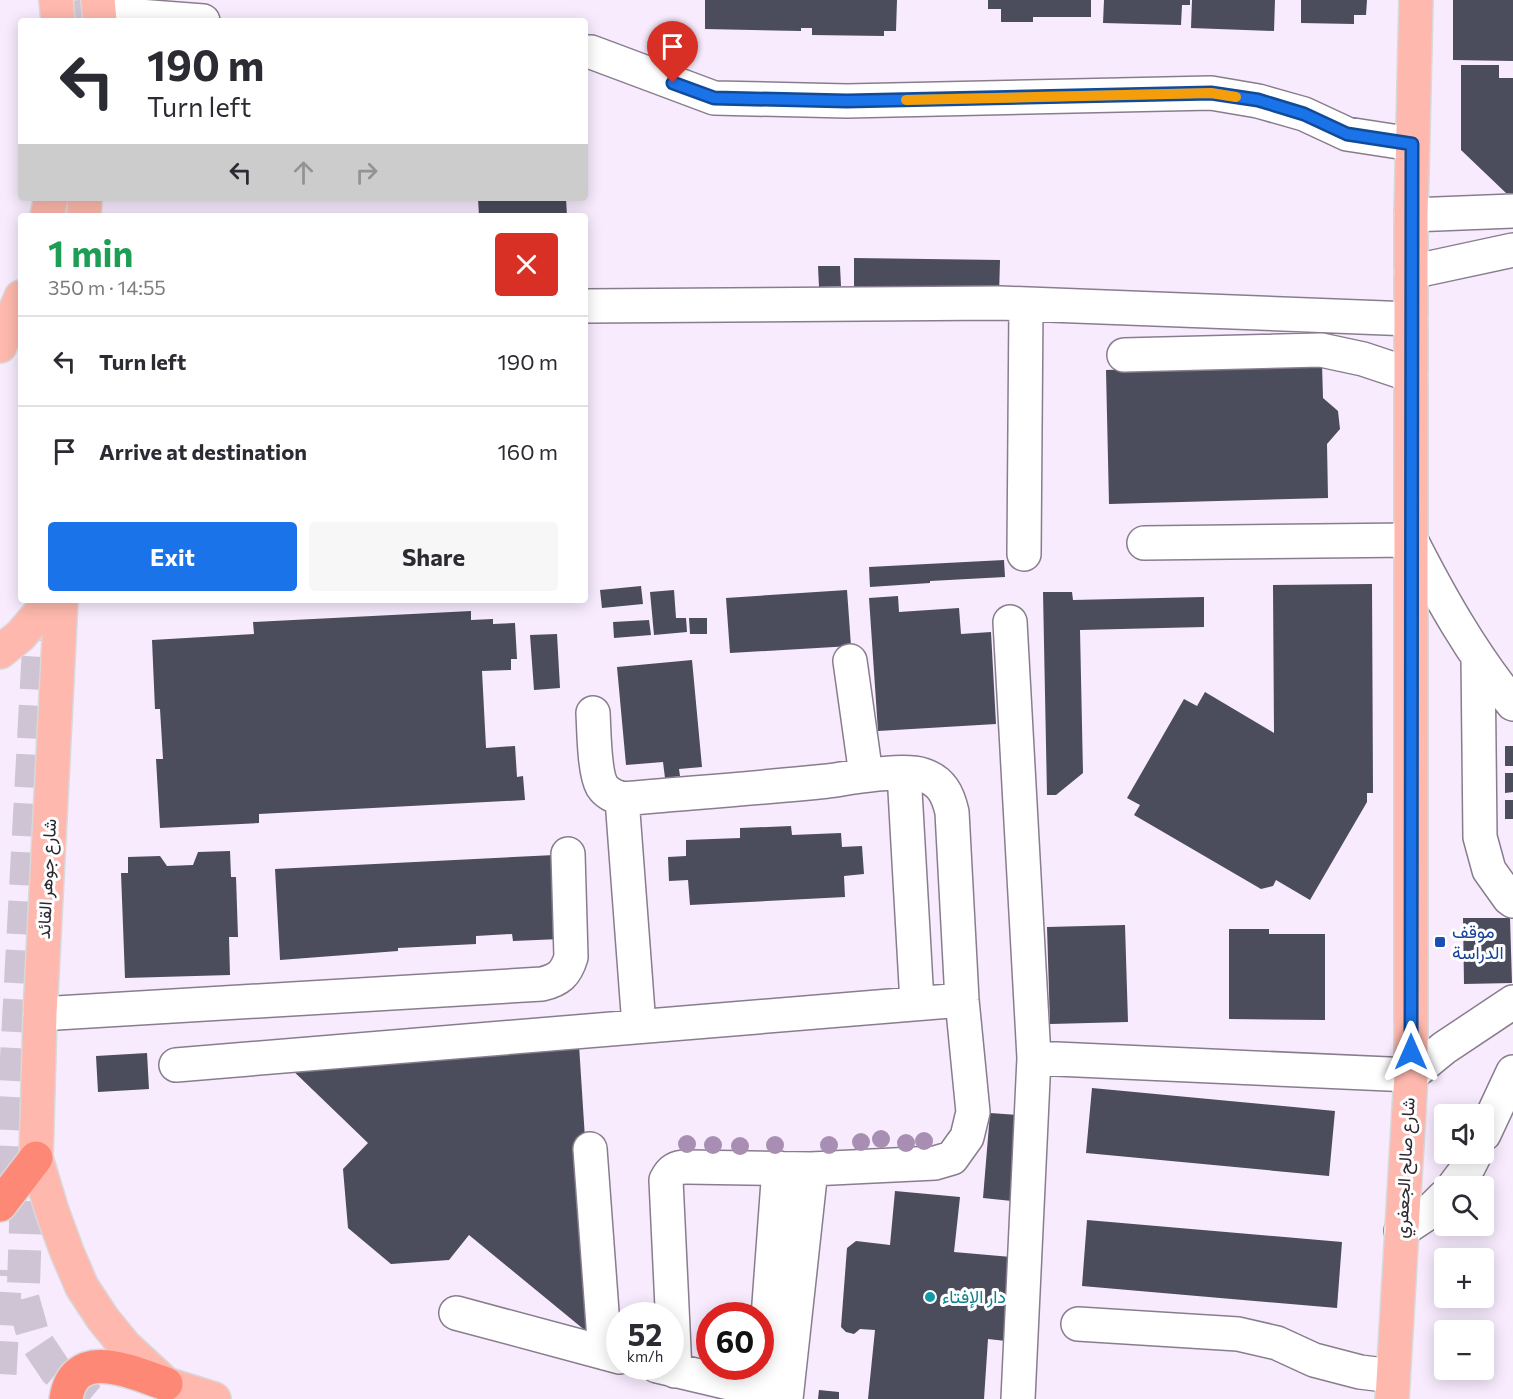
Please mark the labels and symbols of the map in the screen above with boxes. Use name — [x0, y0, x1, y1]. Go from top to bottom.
pin — [647, 21, 698, 83]
street label: شارع جوهر القائد — [32, 818, 62, 940]
place label: موقف الدراسة — [1452, 920, 1504, 964]
marker: موقف الدراسة — [1433, 935, 1447, 949]
position arrow — [1379, 1020, 1443, 1084]
street label: شارع صالح الجعفري — [1389, 1097, 1424, 1239]
place label: دار الإفتاء — [942, 1285, 1006, 1309]
marker: دار الإفتاء — [923, 1290, 937, 1304]
speed limit sign: 60 — [696, 1302, 774, 1380]

